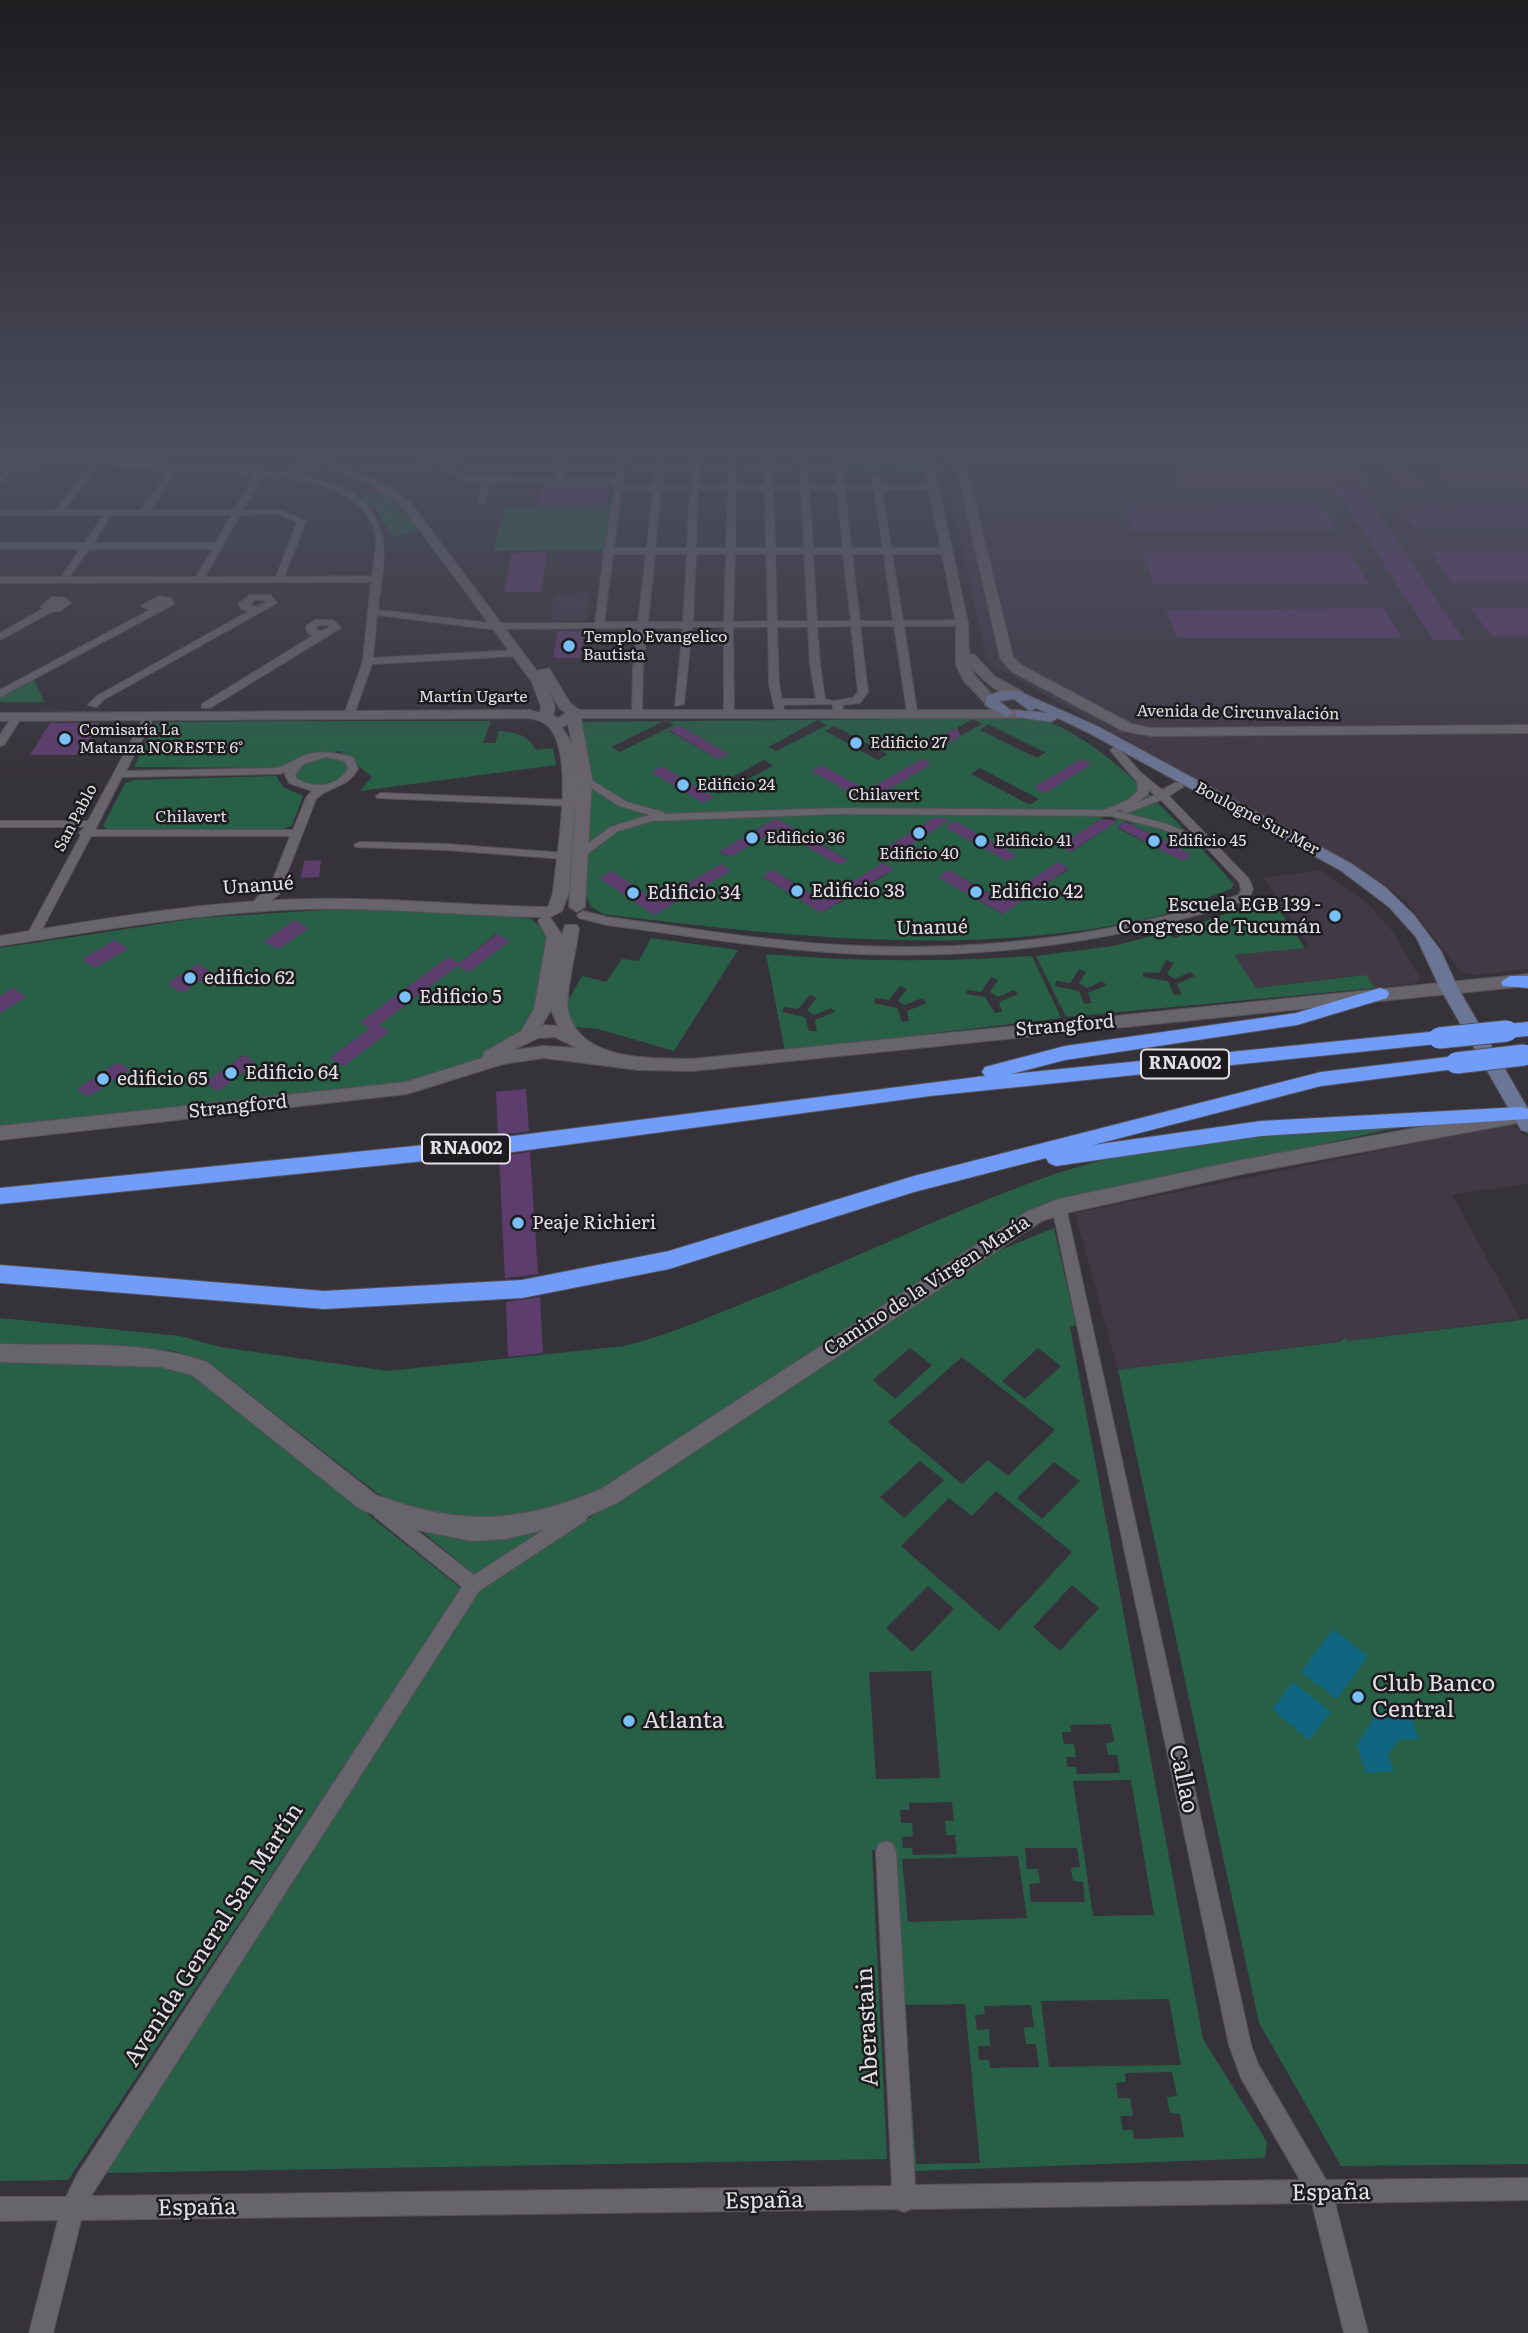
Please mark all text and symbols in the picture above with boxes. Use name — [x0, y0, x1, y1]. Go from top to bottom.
place label: Templo Evangelico Bautista — [583, 627, 727, 665]
marker: Templo Evangelico Bautista — [561, 638, 577, 654]
street label: Martín Ugarte — [418, 687, 528, 707]
street label: Avenida de Circunvalación — [1136, 702, 1340, 724]
place label: Comisaría La Matanza NORESTE 6° — [79, 720, 243, 758]
marker: Comisaría La Matanza NORESTE 6° — [57, 731, 73, 747]
place label: Edificio 27 — [870, 733, 948, 753]
marker: Edificio 27 — [848, 735, 864, 751]
place label: Edificio 24 — [697, 775, 775, 795]
marker: Edificio 24 — [675, 777, 691, 793]
street label: Boulogne Sur Mer — [1192, 778, 1322, 860]
street label: San Pablo — [50, 781, 102, 855]
street label: Chilavert — [848, 785, 920, 805]
street label: Chilavert — [155, 807, 227, 827]
marker: Edificio 40 — [911, 825, 927, 841]
place label: Edificio 36 — [766, 828, 845, 848]
marker: Edificio 36 — [744, 830, 760, 846]
place label: Edificio 41 — [995, 831, 1072, 851]
place label: Edificio 45 — [1168, 831, 1246, 851]
marker: Edificio 41 — [973, 833, 989, 849]
marker: Edificio 45 — [1146, 833, 1162, 849]
place label: Edificio 40 — [879, 844, 959, 864]
street label: Unanué — [221, 872, 295, 900]
place label: Edificio 38 — [811, 880, 905, 902]
place label: Edificio 42 — [990, 881, 1083, 903]
place label: Edificio 34 — [647, 882, 741, 904]
marker: Edificio 38 — [789, 883, 805, 899]
marker: Edificio 42 — [968, 884, 984, 900]
marker: Edificio 34 — [625, 885, 641, 901]
place label: Escuela EGB 139 - Congreso de Tucumán — [1118, 894, 1321, 938]
marker: Escuela EGB 139 - Congreso de Tucumán — [1327, 908, 1343, 924]
street label: Unanué — [896, 916, 968, 940]
place label: edificio 62 — [204, 967, 295, 989]
marker: edificio 62 — [182, 970, 198, 986]
place label: Edificio 5 — [419, 986, 502, 1008]
marker: Edificio 5 — [397, 989, 413, 1005]
street label: Strangford — [1015, 1010, 1115, 1042]
road number: RNA002 — [1141, 1050, 1229, 1078]
place label: Edificio 64 — [245, 1062, 339, 1084]
marker: Edificio 64 — [223, 1065, 239, 1081]
place label: edificio 65 — [117, 1068, 208, 1090]
marker: edificio 65 — [95, 1071, 111, 1087]
street label: Strangford — [187, 1090, 289, 1124]
road number: RNA002 — [422, 1134, 510, 1164]
street label: Camino de la Virgen María — [820, 1211, 1034, 1361]
place label: Peaje Richieri — [532, 1212, 656, 1234]
marker: Peaje Richieri — [510, 1215, 526, 1231]
place label: Club Banco Central — [1372, 1670, 1495, 1724]
marker: Club Banco Central — [1350, 1689, 1366, 1705]
place label: Atlanta — [643, 1707, 724, 1735]
marker: Atlanta — [621, 1713, 637, 1729]
street label: Callao — [1162, 1742, 1204, 1816]
street label: Avenida General San Martín — [118, 1798, 310, 2072]
street label: Aberastain — [851, 1967, 885, 2087]
street label: España — [1291, 2179, 1371, 2207]
street label: España — [724, 2187, 804, 2215]
street label: España — [157, 2194, 237, 2222]

